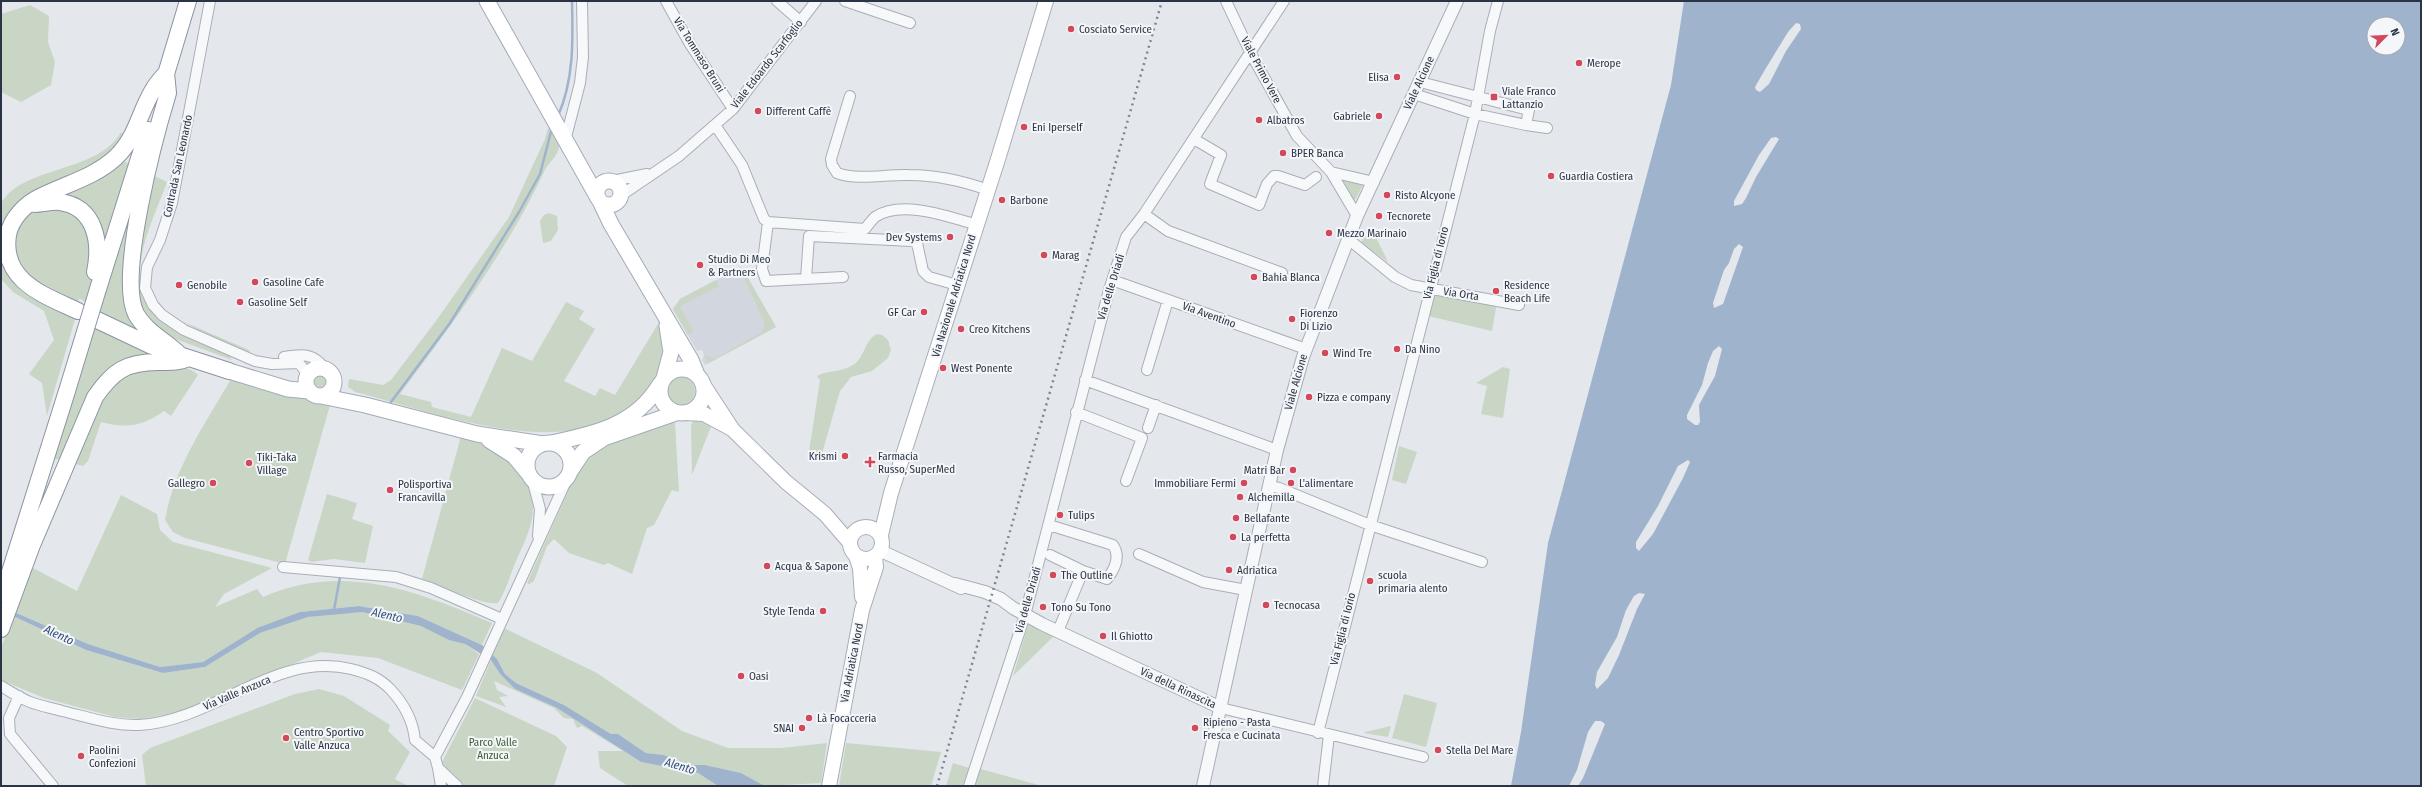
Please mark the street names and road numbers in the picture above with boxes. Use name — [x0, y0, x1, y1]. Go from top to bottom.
street label: Via Tommaso Bruni — [671, 15, 727, 95]
street label: Viale Edoardo Scarfoglio — [728, 17, 806, 111]
street label: Viale Primo Vere — [1238, 35, 1284, 105]
street label: Viale Alcione — [1401, 54, 1437, 112]
street label: Contrada San Leonardo — [161, 113, 195, 219]
street label: Via Figlia di Iorio — [1421, 225, 1451, 301]
street label: Via Nazionale Adriatica Nord — [929, 233, 979, 359]
street label: Via delle Driadi — [1095, 252, 1127, 322]
street label: Via Orta — [1442, 285, 1480, 303]
street label: Via Aventino — [1180, 299, 1238, 331]
street label: Viale Alcione — [1282, 352, 1310, 412]
street label: Via delle Driadi — [1012, 565, 1044, 635]
street label: Via Figlia di Iorio — [1328, 591, 1358, 667]
street label: Via Adriatica Nord — [838, 622, 866, 704]
street label: Via della Rinascita — [1138, 665, 1218, 711]
street label: Via Valle Anzuca — [201, 673, 273, 713]

